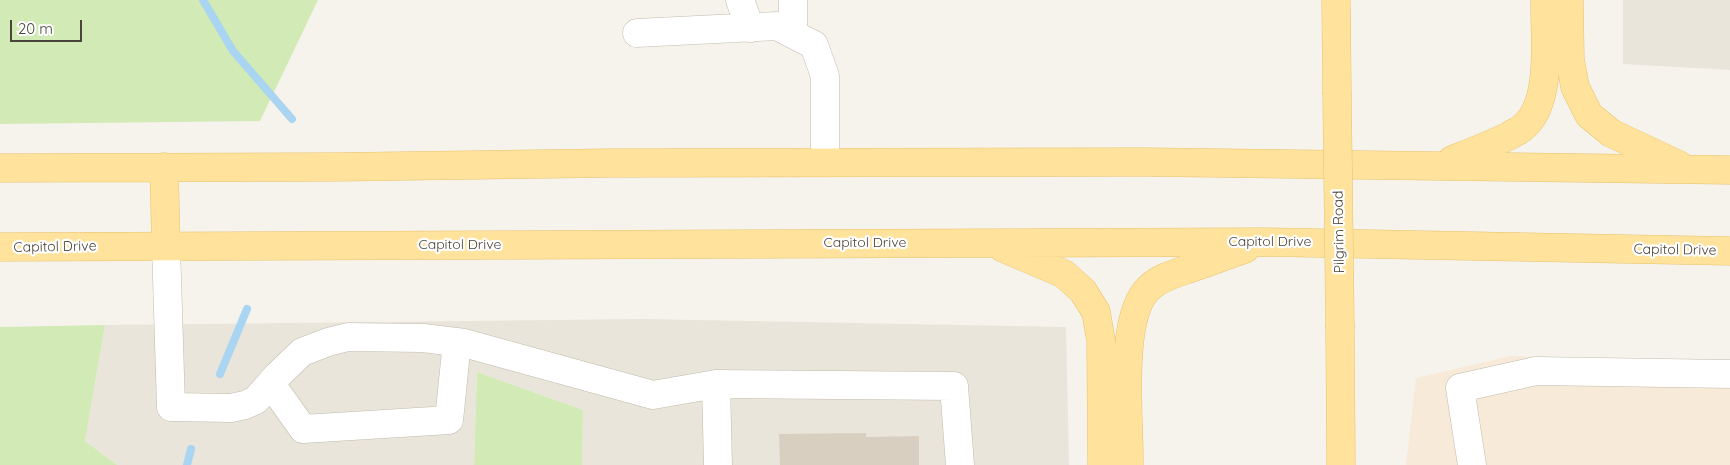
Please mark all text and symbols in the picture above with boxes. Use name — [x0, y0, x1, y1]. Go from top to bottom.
scale bar — [12, 10, 85, 42]
text: 20 m — [18, 19, 53, 38]
street label: Pilgrim Road — [1330, 190, 1348, 274]
street label: Capitol Drive — [1229, 234, 1311, 250]
street label: Capitol Drive — [824, 235, 906, 251]
street label: Capitol Drive — [419, 237, 501, 253]
street label: Capitol Drive — [13, 238, 97, 256]
street label: Capitol Drive — [1633, 241, 1717, 259]

